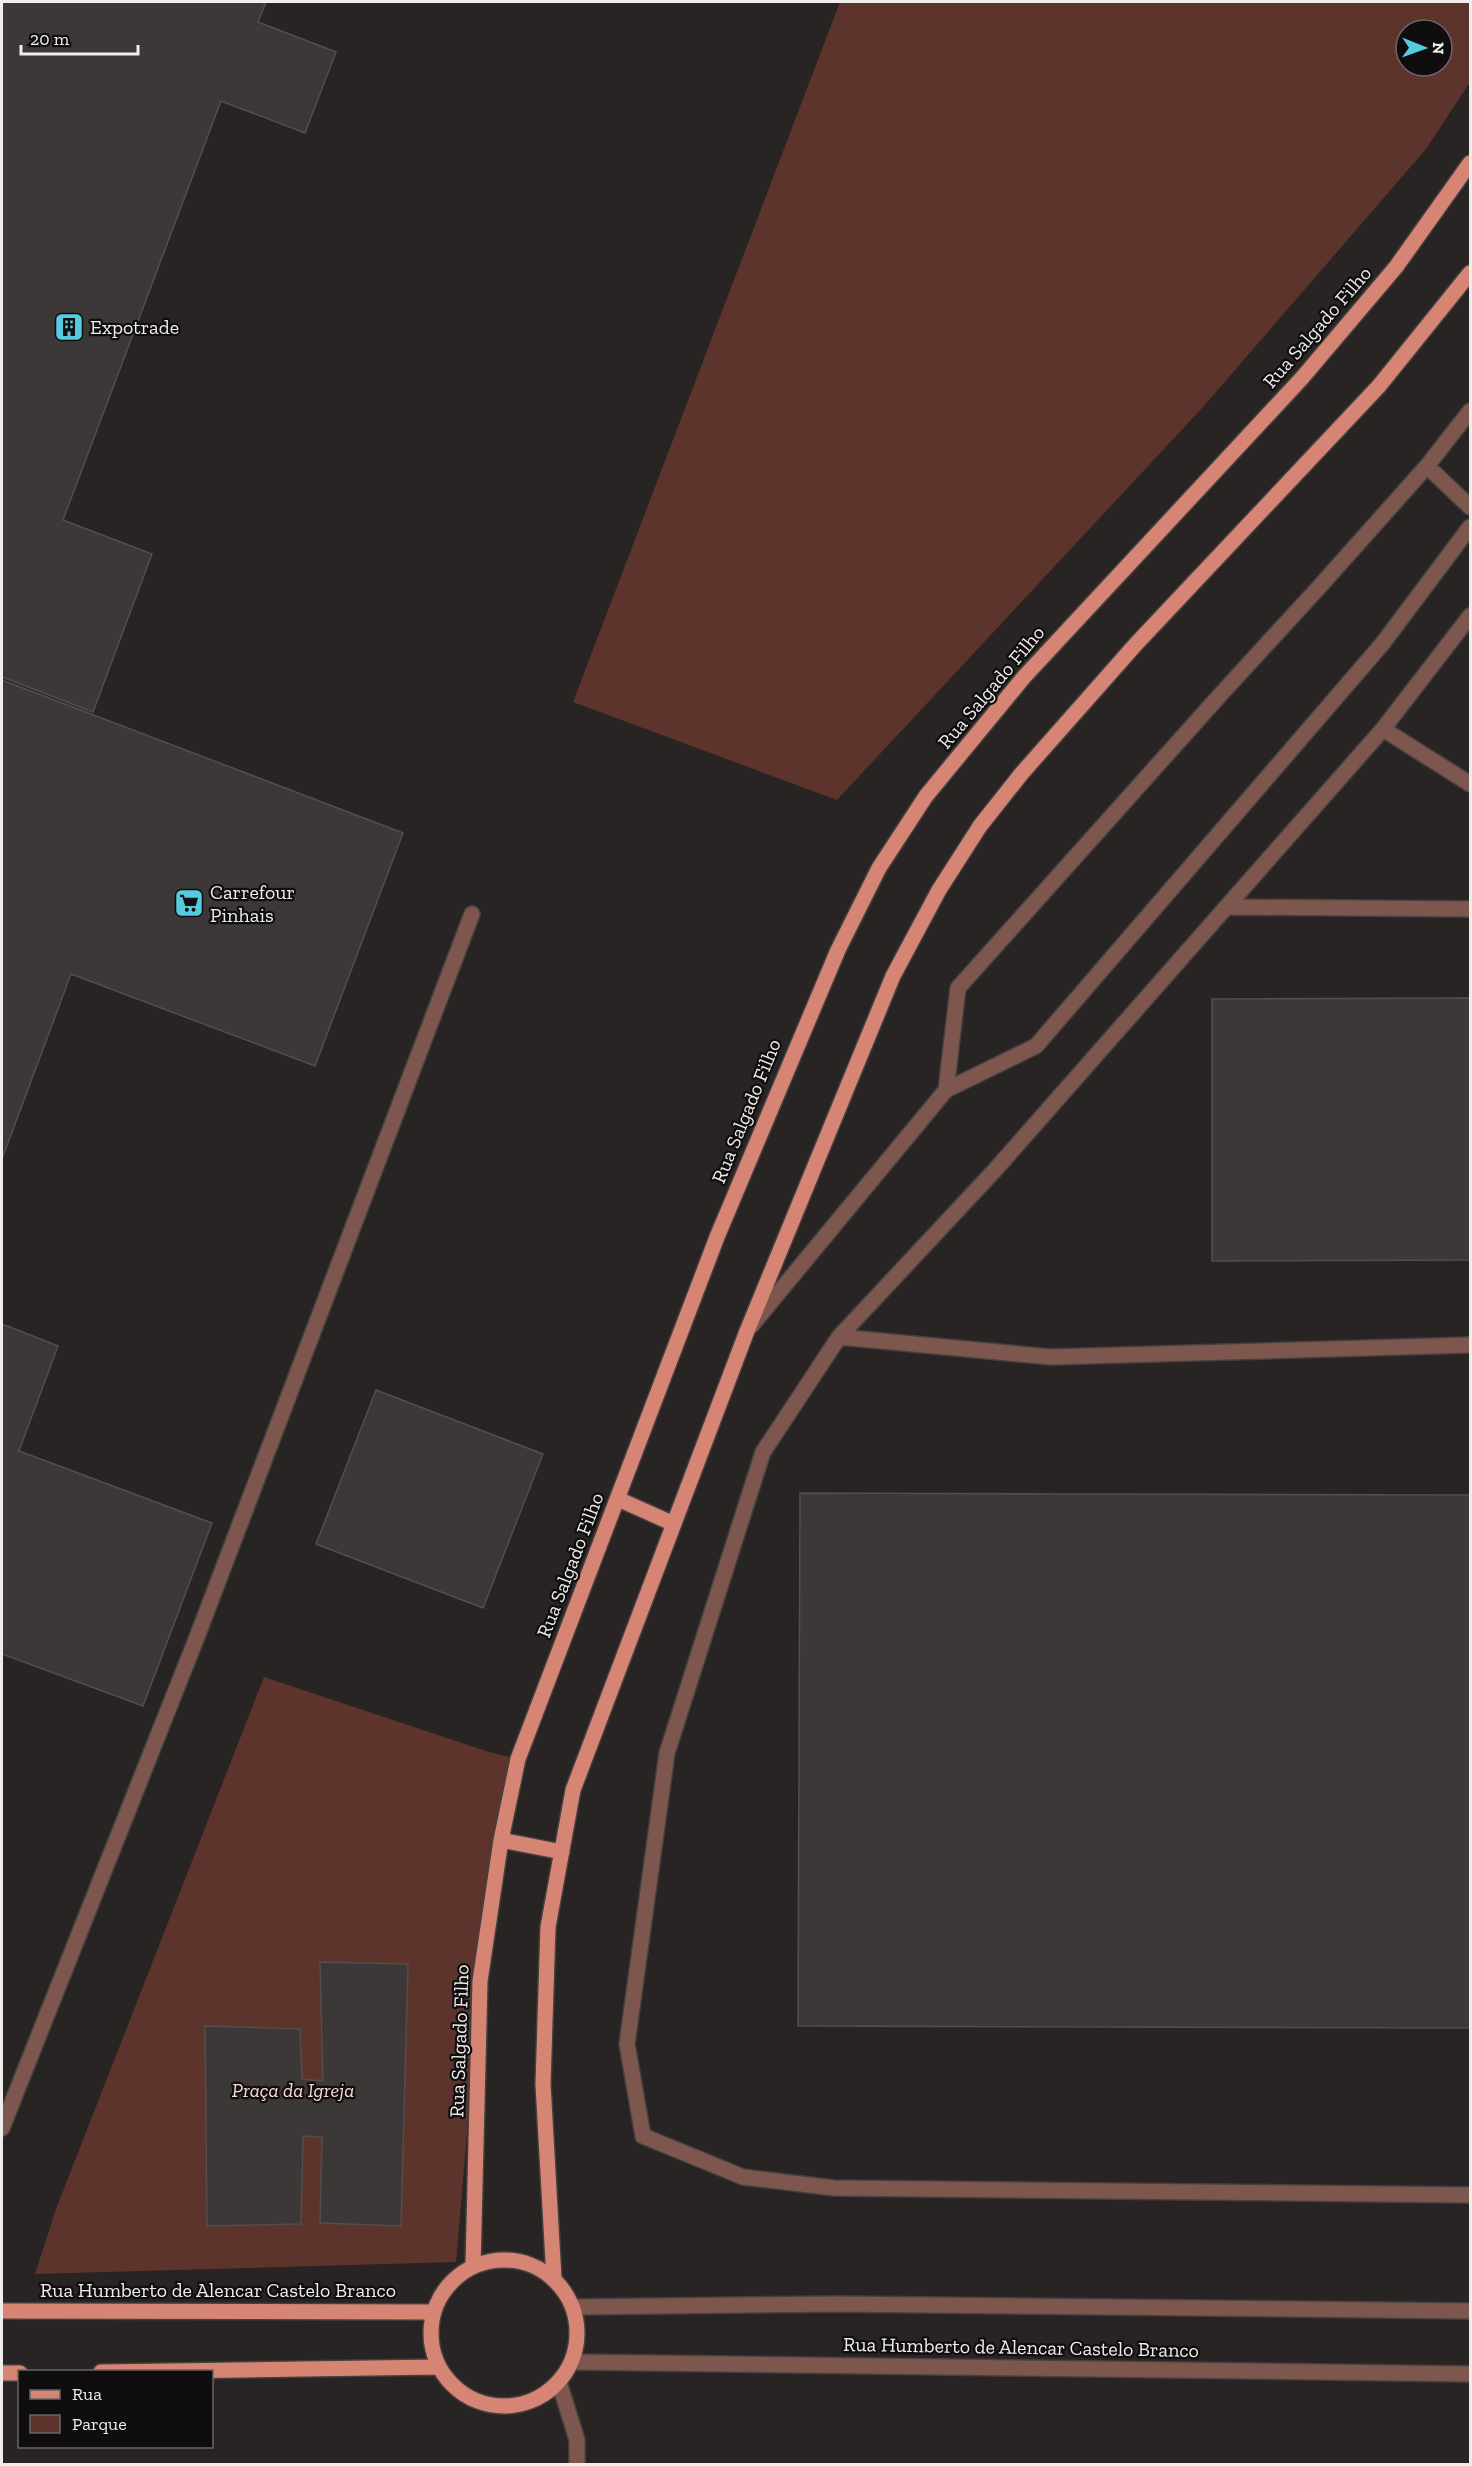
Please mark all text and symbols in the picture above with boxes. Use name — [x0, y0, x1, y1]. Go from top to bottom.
scale bar — [21, 18, 138, 56]
north arrow — [1394, 18, 1454, 78]
text: 20 m — [30, 28, 70, 50]
text: N — [1429, 42, 1448, 55]
street label: Rua Salgado Filho — [1258, 261, 1376, 393]
building icon: Expotrade — [53, 311, 85, 343]
place label: Expotrade — [90, 315, 179, 339]
street label: Rua Salgado Filho — [933, 621, 1049, 753]
place label: Carrefour Pinhais — [210, 880, 295, 927]
supermarket icon: Carrefour Pinhais — [173, 887, 205, 919]
street label: Rua Salgado Filho — [706, 1035, 786, 1187]
street label: Rua Salgado Filho — [531, 1489, 609, 1641]
street label: Rua Salgado Filho — [444, 1964, 474, 2118]
park label: Praça da Igreja — [232, 2078, 354, 2102]
street label: Rua Humberto de Alencar Castelo Branco — [40, 2278, 396, 2302]
street label: Rua Humberto de Alencar Castelo Branco — [843, 2332, 1199, 2362]
legend — [18, 2370, 213, 2448]
text: Rua — [72, 2383, 102, 2405]
text: Parque — [72, 2413, 127, 2435]

